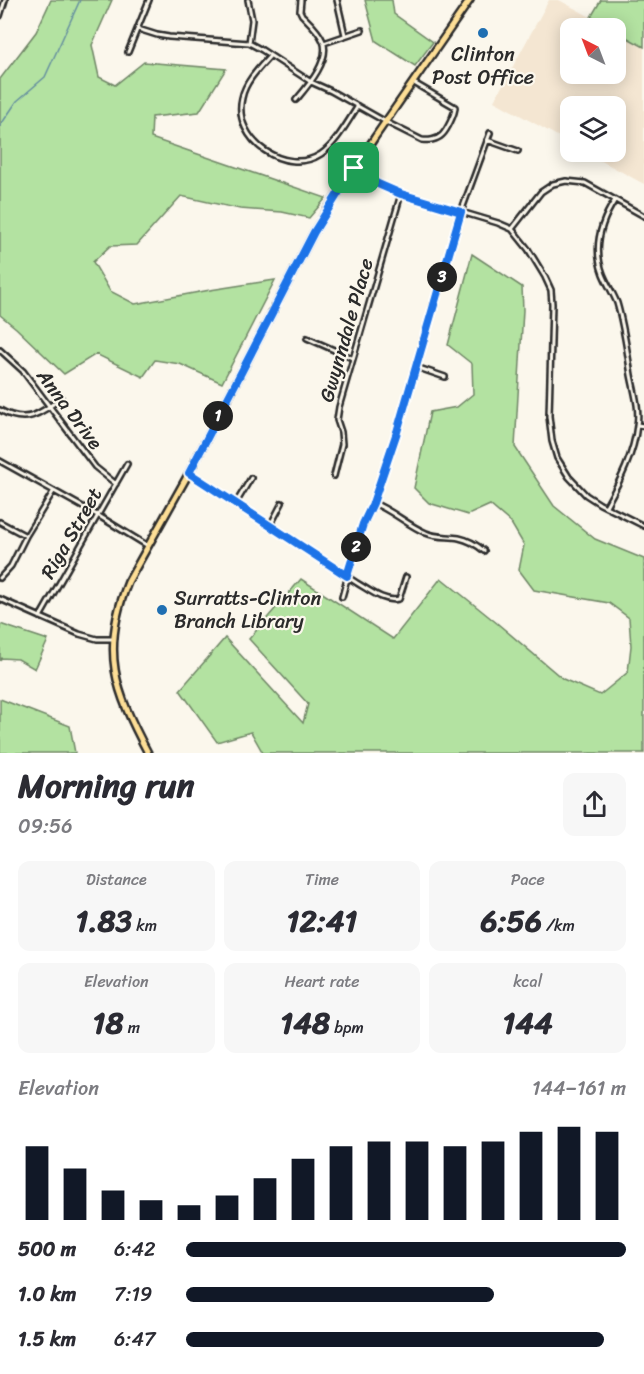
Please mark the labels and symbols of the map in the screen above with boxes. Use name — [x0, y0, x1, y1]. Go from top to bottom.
north arrow — [560, 18, 626, 84]
marker: Clinton Post Office — [476, 26, 490, 40]
place label: Clinton Post Office — [432, 37, 534, 95]
pin — [328, 142, 379, 193]
street label: Gwynndale Place — [309, 254, 384, 406]
pin: 3 — [427, 262, 457, 292]
street label: Anna Drive — [27, 360, 112, 458]
pin: 1 — [203, 401, 233, 431]
street label: Riga Street — [31, 480, 112, 586]
pin: 2 — [341, 532, 371, 562]
place label: Surratts-Clinton Branch Library — [174, 581, 321, 639]
marker: Surratts-Clinton Branch Library — [155, 603, 169, 617]

